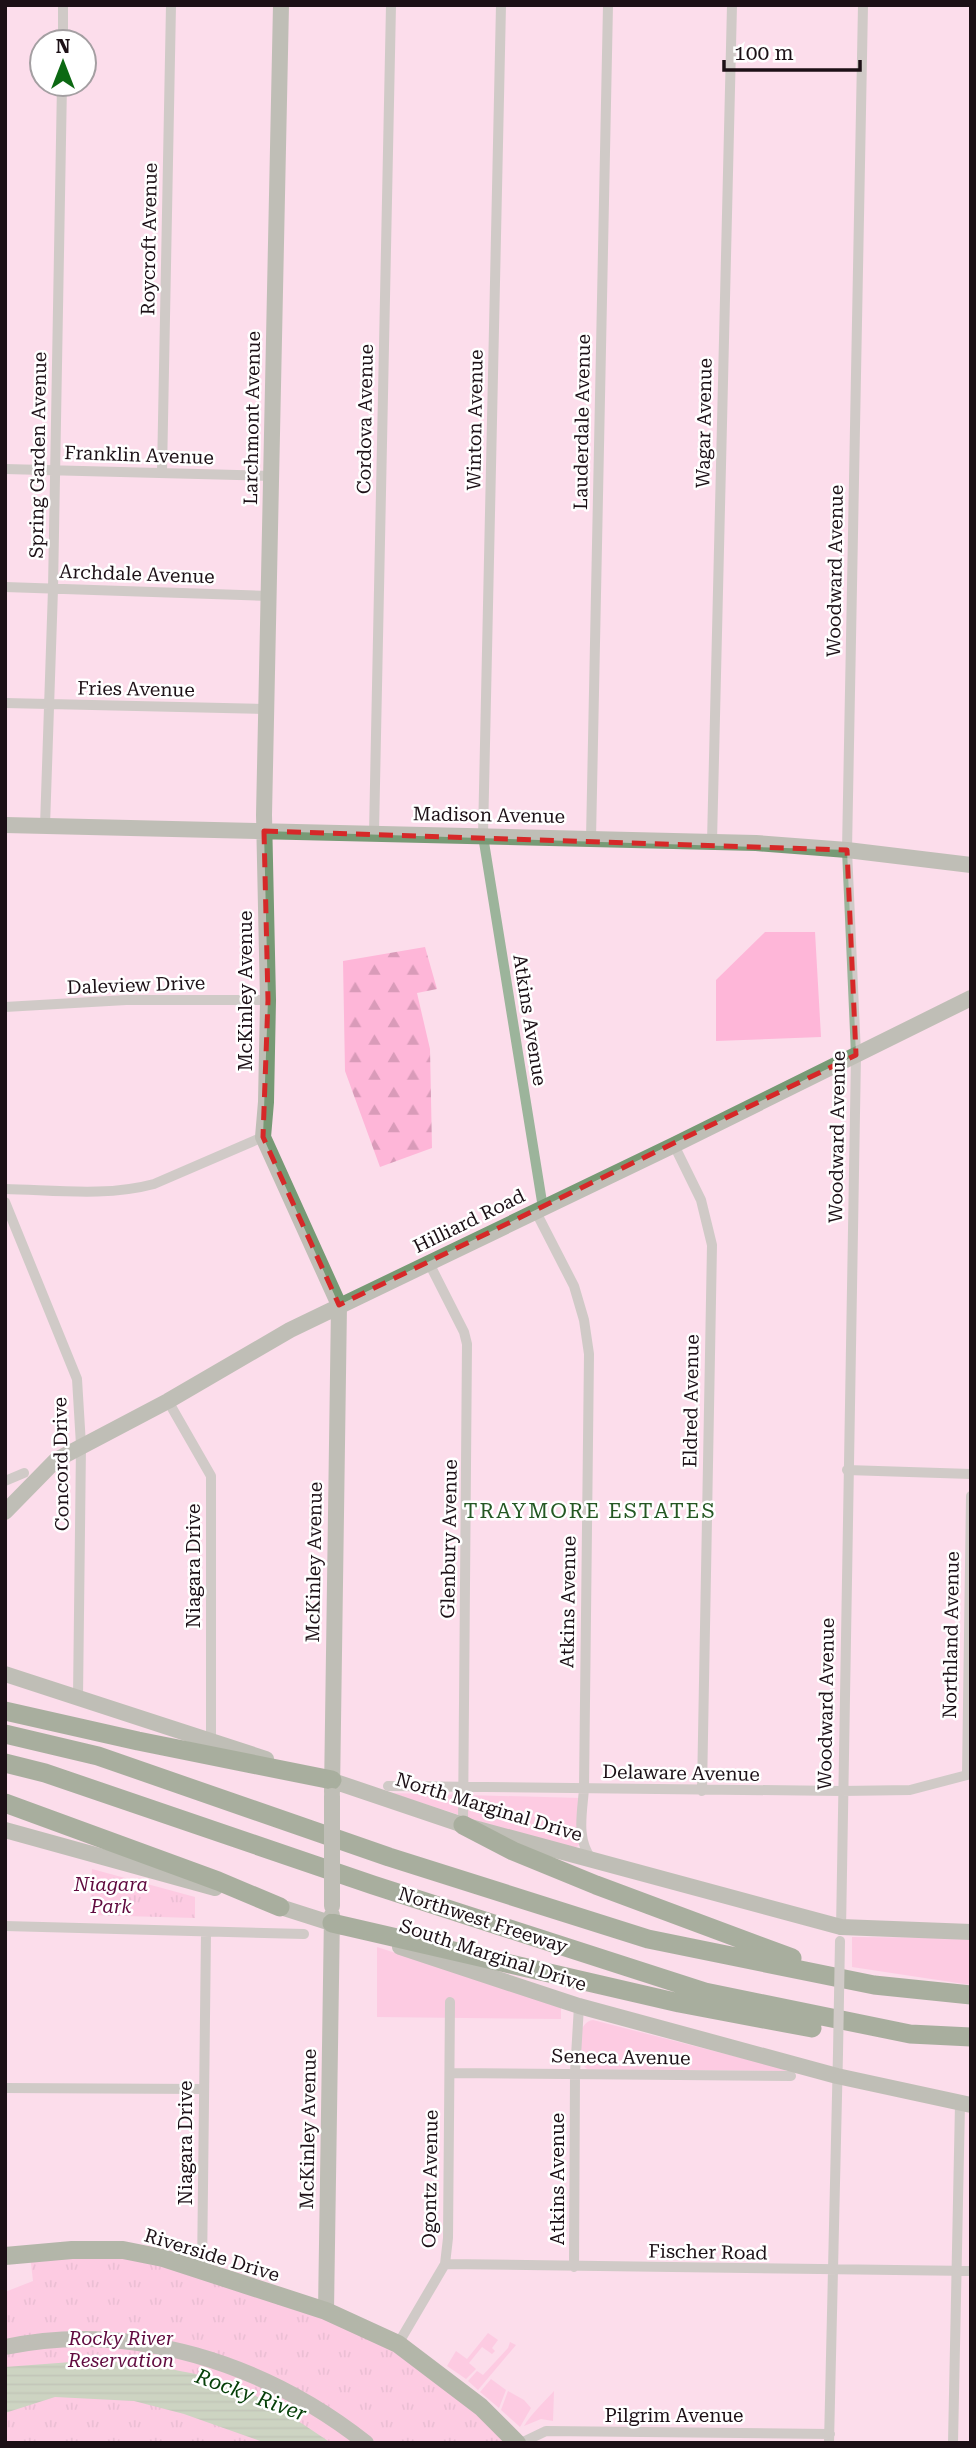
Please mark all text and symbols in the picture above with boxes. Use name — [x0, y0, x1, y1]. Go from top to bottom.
north arrow — [28, 28, 98, 98]
scale bar — [724, 28, 860, 72]
text: N — [56, 35, 71, 58]
text: 100 m — [734, 41, 794, 65]
street label: Roycroft Avenue — [136, 163, 162, 315]
street label: Larchmont Avenue — [239, 331, 265, 505]
street label: Lauderdale Avenue — [569, 334, 595, 510]
street label: Cordova Avenue — [352, 344, 378, 494]
street label: Winton Avenue — [462, 349, 488, 491]
street label: Spring Garden Avenue — [25, 351, 51, 559]
street label: Wagar Avenue — [691, 358, 717, 488]
street label: Franklin Avenue — [64, 441, 214, 469]
street label: Woodward Avenue — [822, 485, 848, 657]
street label: Archdale Avenue — [59, 560, 215, 588]
street label: Fries Avenue — [77, 676, 195, 702]
street label: Madison Avenue — [413, 802, 565, 828]
street label: McKinley Avenue — [234, 911, 257, 1071]
street label: Atkins Avenue — [508, 953, 552, 1087]
street label: Daleview Drive — [66, 971, 206, 999]
street label: Woodward Avenue — [824, 1051, 850, 1223]
street label: Hilliard Road — [409, 1184, 529, 1258]
street label: Eldred Avenue — [678, 1334, 704, 1468]
street label: Concord Drive — [48, 1397, 74, 1531]
street label: Glenbury Avenue — [436, 1459, 462, 1619]
street label: McKinley Avenue — [301, 1481, 327, 1643]
district label: TRAYMORE ESTATES — [463, 1499, 717, 1523]
street label: Niagara Drive — [182, 1504, 205, 1628]
street label: Atkins Avenue — [555, 1536, 581, 1668]
street label: Northland Avenue — [938, 1551, 964, 1719]
street label: Woodward Avenue — [813, 1618, 839, 1790]
street label: Delaware Avenue — [602, 1760, 760, 1786]
street label: North Marginal Drive — [393, 1768, 585, 1846]
park label: Niagara Park — [73, 1873, 148, 1918]
street label: Northwest Freeway — [395, 1882, 571, 1958]
street label: South Marginal Drive — [397, 1914, 589, 1996]
street label: Seneca Avenue — [551, 2044, 691, 2070]
street label: McKinley Avenue — [295, 2048, 321, 2210]
street label: Niagara Drive — [174, 2081, 197, 2205]
street label: Ogontz Avenue — [417, 2110, 443, 2248]
street label: Atkins Avenue — [546, 2113, 569, 2245]
street label: Riverside Drive — [142, 2223, 282, 2287]
street label: Fischer Road — [648, 2239, 768, 2265]
park label: Rocky River Reservation — [67, 2327, 174, 2372]
water label: Rocky River — [191, 2363, 310, 2426]
street label: Pilgrim Avenue — [604, 2404, 744, 2427]

